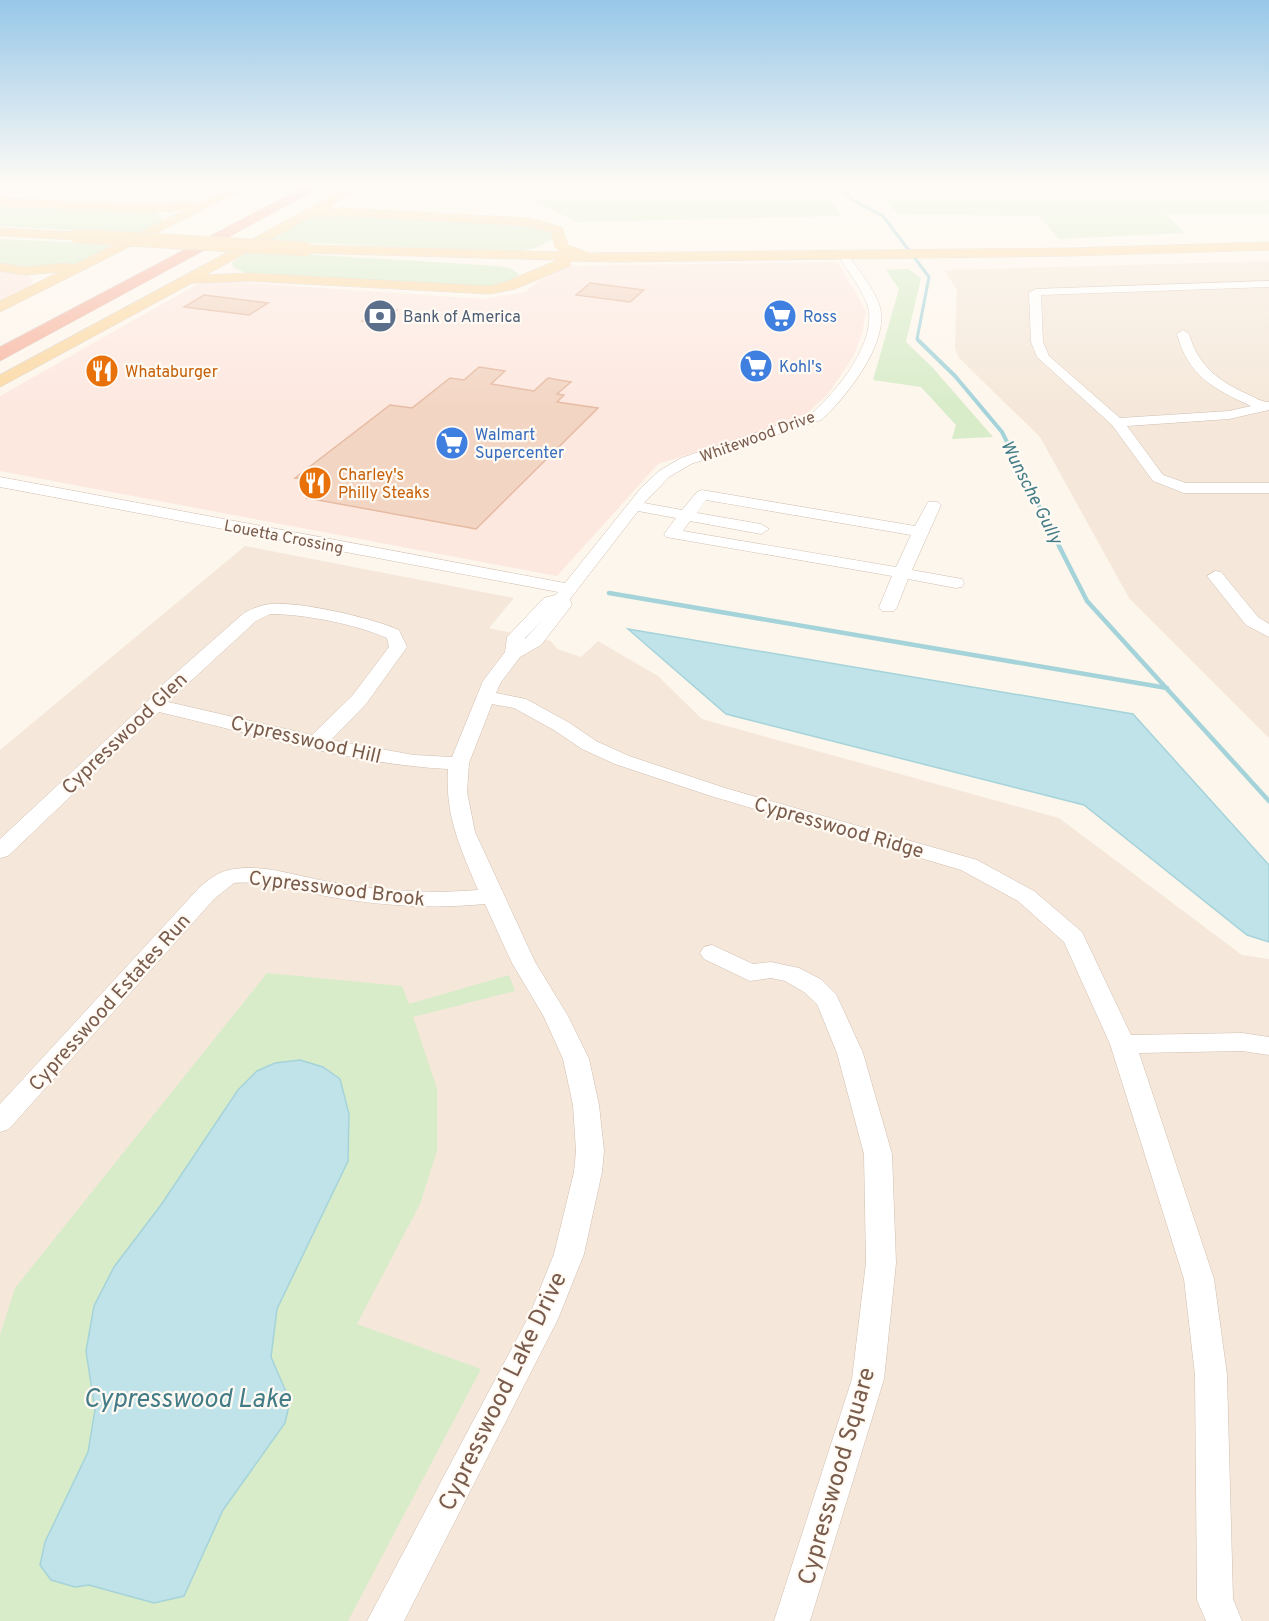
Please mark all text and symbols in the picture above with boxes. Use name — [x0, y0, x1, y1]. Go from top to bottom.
bank icon: Bank of America — [362, 298, 398, 334]
supermarket icon: Ross — [762, 298, 798, 334]
place label: Bank of America — [403, 308, 521, 328]
place label: Ross — [803, 308, 837, 328]
supermarket icon: Kohl's — [738, 348, 774, 384]
restaurant icon: Whataburger — [84, 353, 120, 389]
place label: Kohl's — [779, 358, 822, 378]
place label: Whataburger — [125, 363, 218, 383]
street label: Whitewood Drive — [697, 408, 818, 468]
supermarket icon: Walmart Supercenter — [434, 425, 470, 461]
place label: Walmart Supercenter — [475, 426, 564, 464]
water label: Wunsche Gully — [995, 437, 1068, 550]
restaurant icon: Charley's Philly Steaks — [297, 465, 333, 501]
place label: Charley's Philly Steaks — [338, 466, 430, 504]
street label: Louetta Crossing — [222, 517, 345, 559]
street label: Cypresswood Glen — [57, 668, 194, 801]
street label: Cypresswood Hill — [228, 711, 383, 771]
street label: Cypresswood Ridge — [750, 792, 926, 866]
street label: Cypresswood Brook — [247, 866, 427, 914]
street label: Cypresswood Estates Run — [24, 909, 197, 1098]
street label: Cypresswood Lake Drive — [433, 1267, 575, 1516]
street label: Cypresswood Square — [793, 1364, 883, 1589]
water label: Cypresswood Lake — [83, 1384, 291, 1417]

